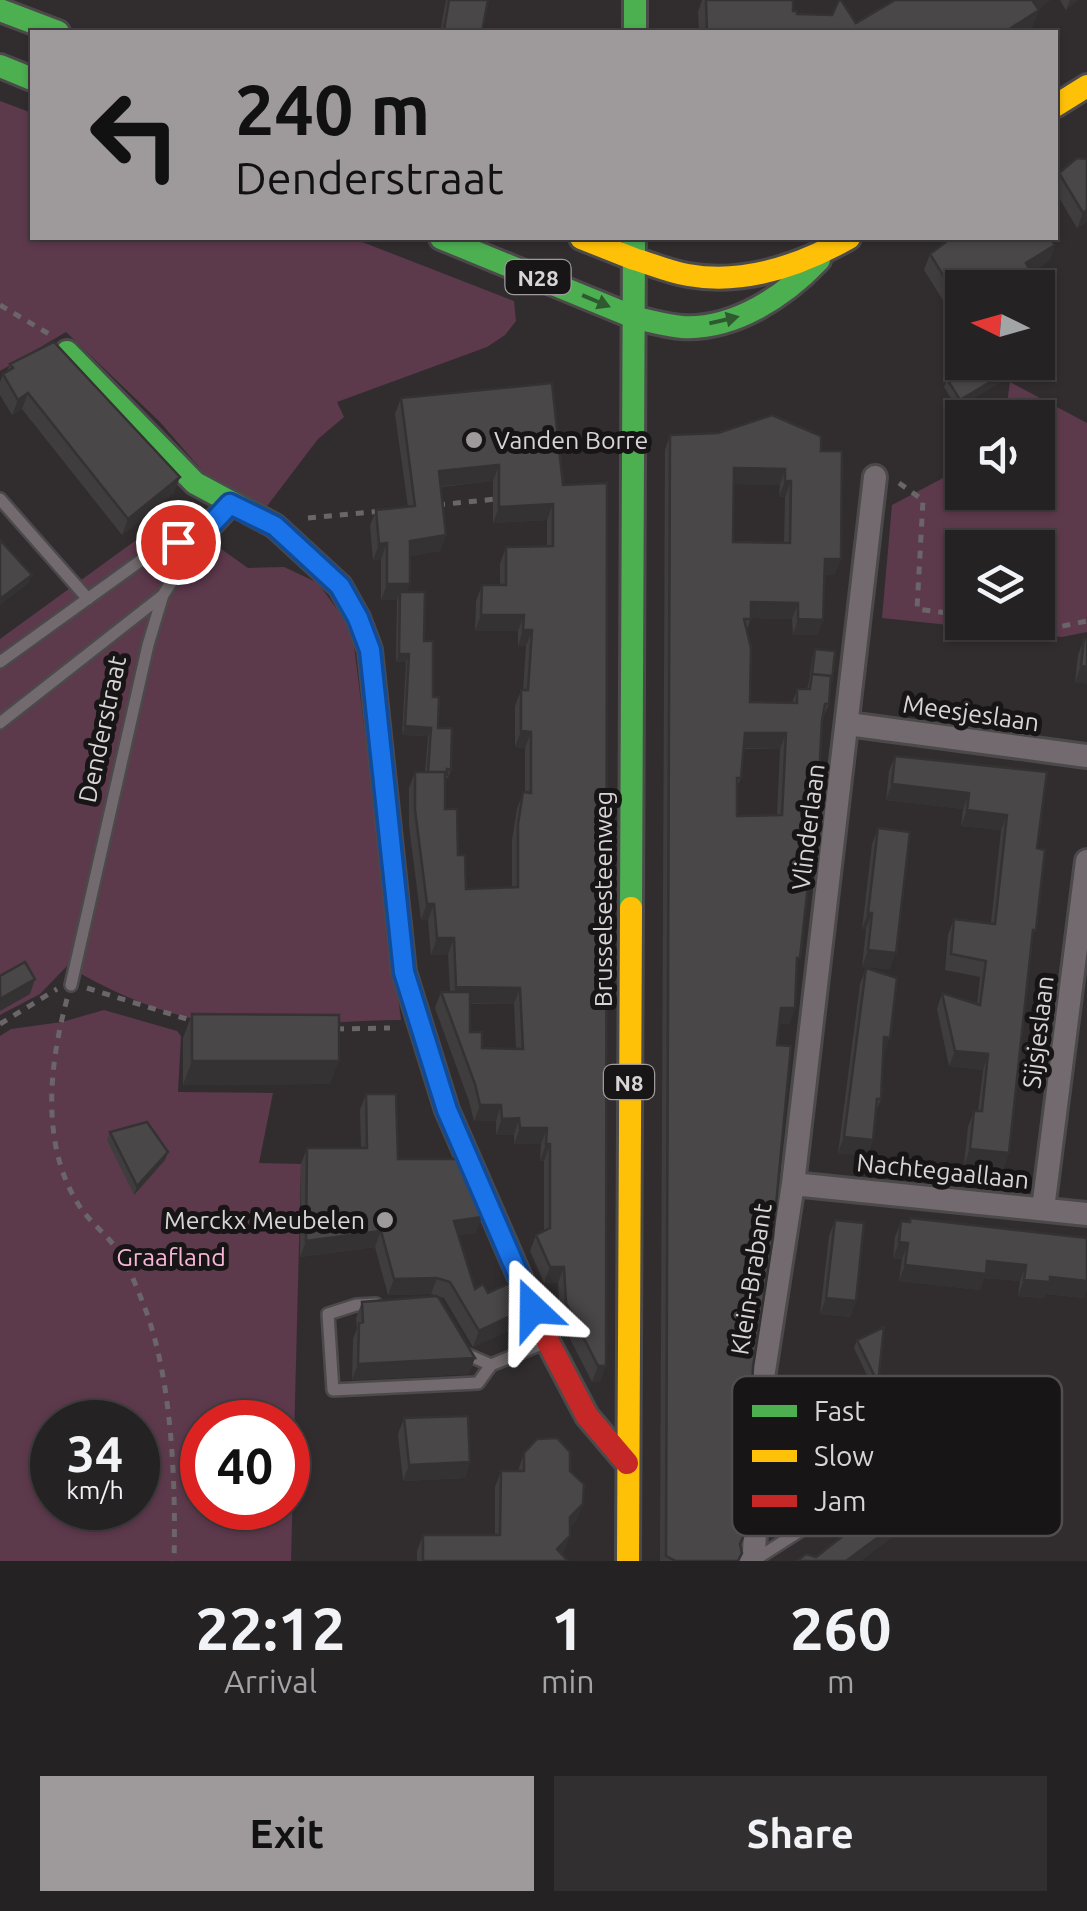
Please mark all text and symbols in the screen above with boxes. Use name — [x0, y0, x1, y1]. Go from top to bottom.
icon: left — [70, 70, 200, 200]
text: 240 m — [235, 70, 430, 148]
text: Denderstraat — [235, 152, 504, 203]
road number: N28 — [506, 260, 570, 294]
north arrow — [945, 270, 1055, 380]
map controls — [945, 270, 1055, 640]
one-way arrow — [581, 293, 611, 309]
one-way arrow — [709, 311, 740, 327]
button: sound — [945, 400, 1055, 510]
place label: Vanden Borre — [494, 426, 648, 454]
marker: Vanden Borre — [463, 429, 485, 451]
pin — [136, 500, 221, 585]
icon: arrive — [151, 515, 206, 570]
button: layers — [945, 530, 1055, 640]
street label: Denderstraat — [73, 653, 131, 805]
street label: Meesjeslaan — [901, 690, 1041, 736]
street label: Vlinderlaan — [786, 762, 830, 892]
street label: Brusselsesteenweg — [589, 791, 617, 1007]
street label: Sijsjeslaan — [1017, 974, 1059, 1090]
road number: N8 — [604, 1065, 654, 1099]
street label: Nachtegaallaan — [855, 1148, 1031, 1194]
street label: Klein-Brabant — [725, 1201, 777, 1357]
place label: Merckx Meubelen — [164, 1206, 365, 1234]
marker: Merckx Meubelen — [374, 1209, 396, 1231]
park label: Graafland — [116, 1243, 226, 1271]
position arrow — [481, 1257, 585, 1361]
legend — [732, 1376, 1062, 1536]
text: Fast — [814, 1395, 865, 1426]
speed limit sign: 40 — [180, 1400, 310, 1530]
text: 34 — [67, 1425, 123, 1481]
text: Slow — [814, 1440, 874, 1471]
text: km/h — [66, 1476, 124, 1504]
text: Jam — [814, 1485, 866, 1516]
text: 22:12 — [195, 1594, 346, 1661]
text: 1 — [551, 1594, 585, 1661]
text: 260 — [790, 1594, 892, 1661]
text: Arrival — [224, 1663, 317, 1699]
text: min — [541, 1663, 595, 1699]
text: m — [827, 1663, 855, 1699]
button: Exit — [40, 1776, 534, 1891]
button: Share — [554, 1776, 1047, 1891]

